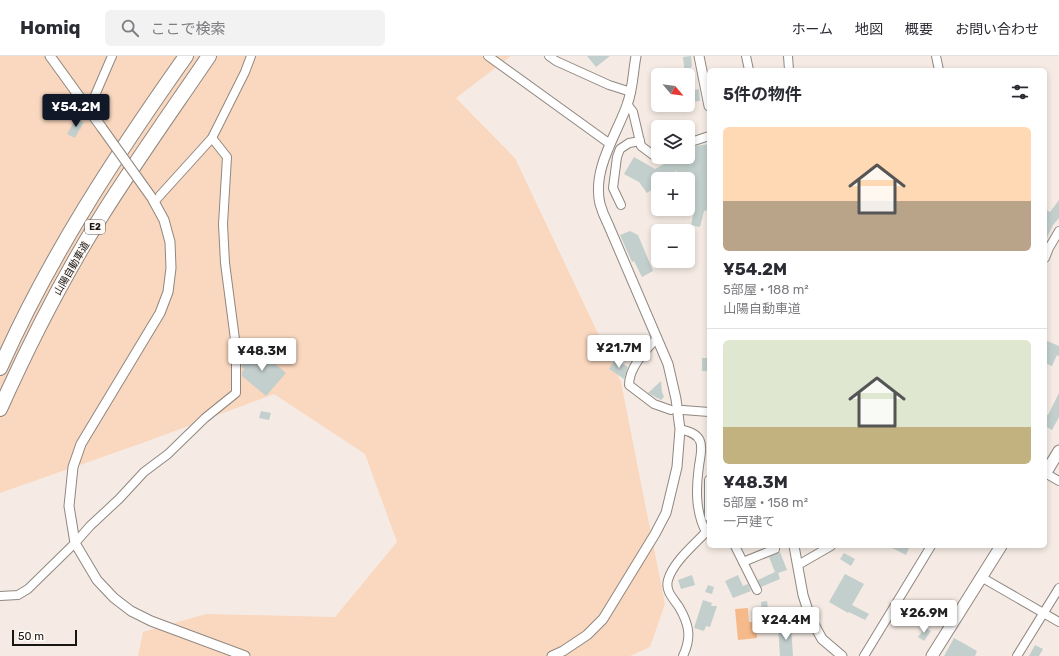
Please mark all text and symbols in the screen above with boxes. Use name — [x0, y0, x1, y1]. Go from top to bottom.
search box — [105, 10, 385, 46]
text: Homiq — [20, 16, 81, 39]
icon: search — [119, 17, 141, 39]
text: ここで検索 — [151, 20, 226, 38]
text: ホーム — [791, 21, 833, 38]
text: 地図 — [855, 21, 883, 38]
text: 概要 — [905, 21, 933, 38]
text: お問い合わせ — [955, 21, 1039, 38]
north arrow — [651, 68, 695, 112]
map controls — [651, 68, 695, 268]
icon: filters — [1009, 81, 1031, 103]
text: 5件の物件 — [723, 84, 802, 104]
pin: ¥54.2M — [43, 94, 109, 128]
text: ¥54.2M — [51, 99, 101, 114]
button: layers — [651, 120, 695, 164]
icon: home — [841, 153, 913, 225]
button: + — [651, 172, 695, 216]
road number: E2 — [85, 220, 105, 234]
button: − — [651, 224, 695, 268]
street label: 山陽自動車道 — [52, 240, 92, 297]
text: ¥54.2M — [723, 259, 787, 279]
text: 5部屋 · 188 m² — [723, 282, 809, 297]
text: 山陽自動車道 — [723, 301, 801, 316]
pin: ¥21.7M — [586, 335, 652, 369]
pin: ¥48.3M — [229, 338, 295, 372]
text: ¥21.7M — [596, 340, 642, 355]
text: ¥48.3M — [237, 343, 287, 358]
icon: home — [841, 366, 913, 438]
text: ¥48.3M — [723, 472, 788, 492]
text: 5部屋 · 158 m² — [723, 495, 808, 510]
text: 一戸建て — [723, 514, 775, 529]
pin: ¥26.9M — [891, 600, 957, 634]
text: ¥26.9M — [900, 605, 948, 620]
pin: ¥24.4M — [753, 607, 819, 641]
text: ¥24.4M — [761, 612, 811, 627]
scale bar — [12, 628, 77, 647]
text: 50 m — [18, 630, 44, 643]

